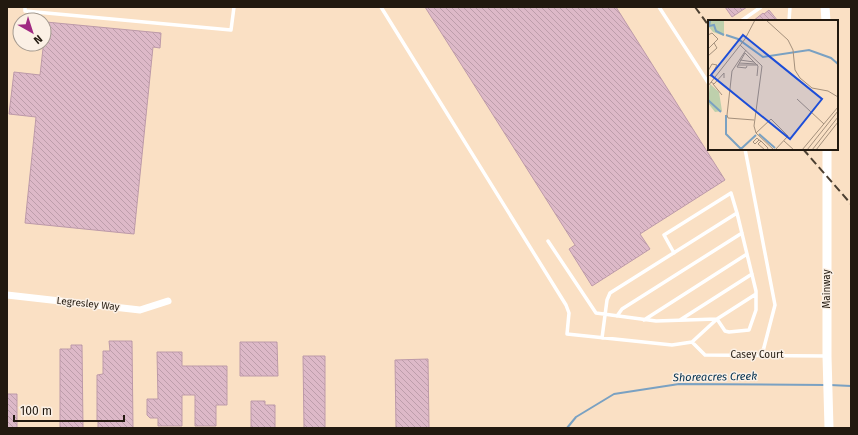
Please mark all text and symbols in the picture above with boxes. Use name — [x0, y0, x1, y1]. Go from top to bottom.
north arrow — [12, 12, 52, 52]
inset map — [708, 20, 838, 150]
text: N — [31, 32, 45, 47]
street label: Mainway — [821, 269, 833, 309]
street label: Legresley Way — [56, 295, 120, 313]
street label: Casey Court — [730, 349, 784, 361]
water label: Shoreacres Creek — [672, 370, 757, 384]
scale bar — [14, 397, 124, 423]
text: 100 m — [20, 404, 52, 418]

